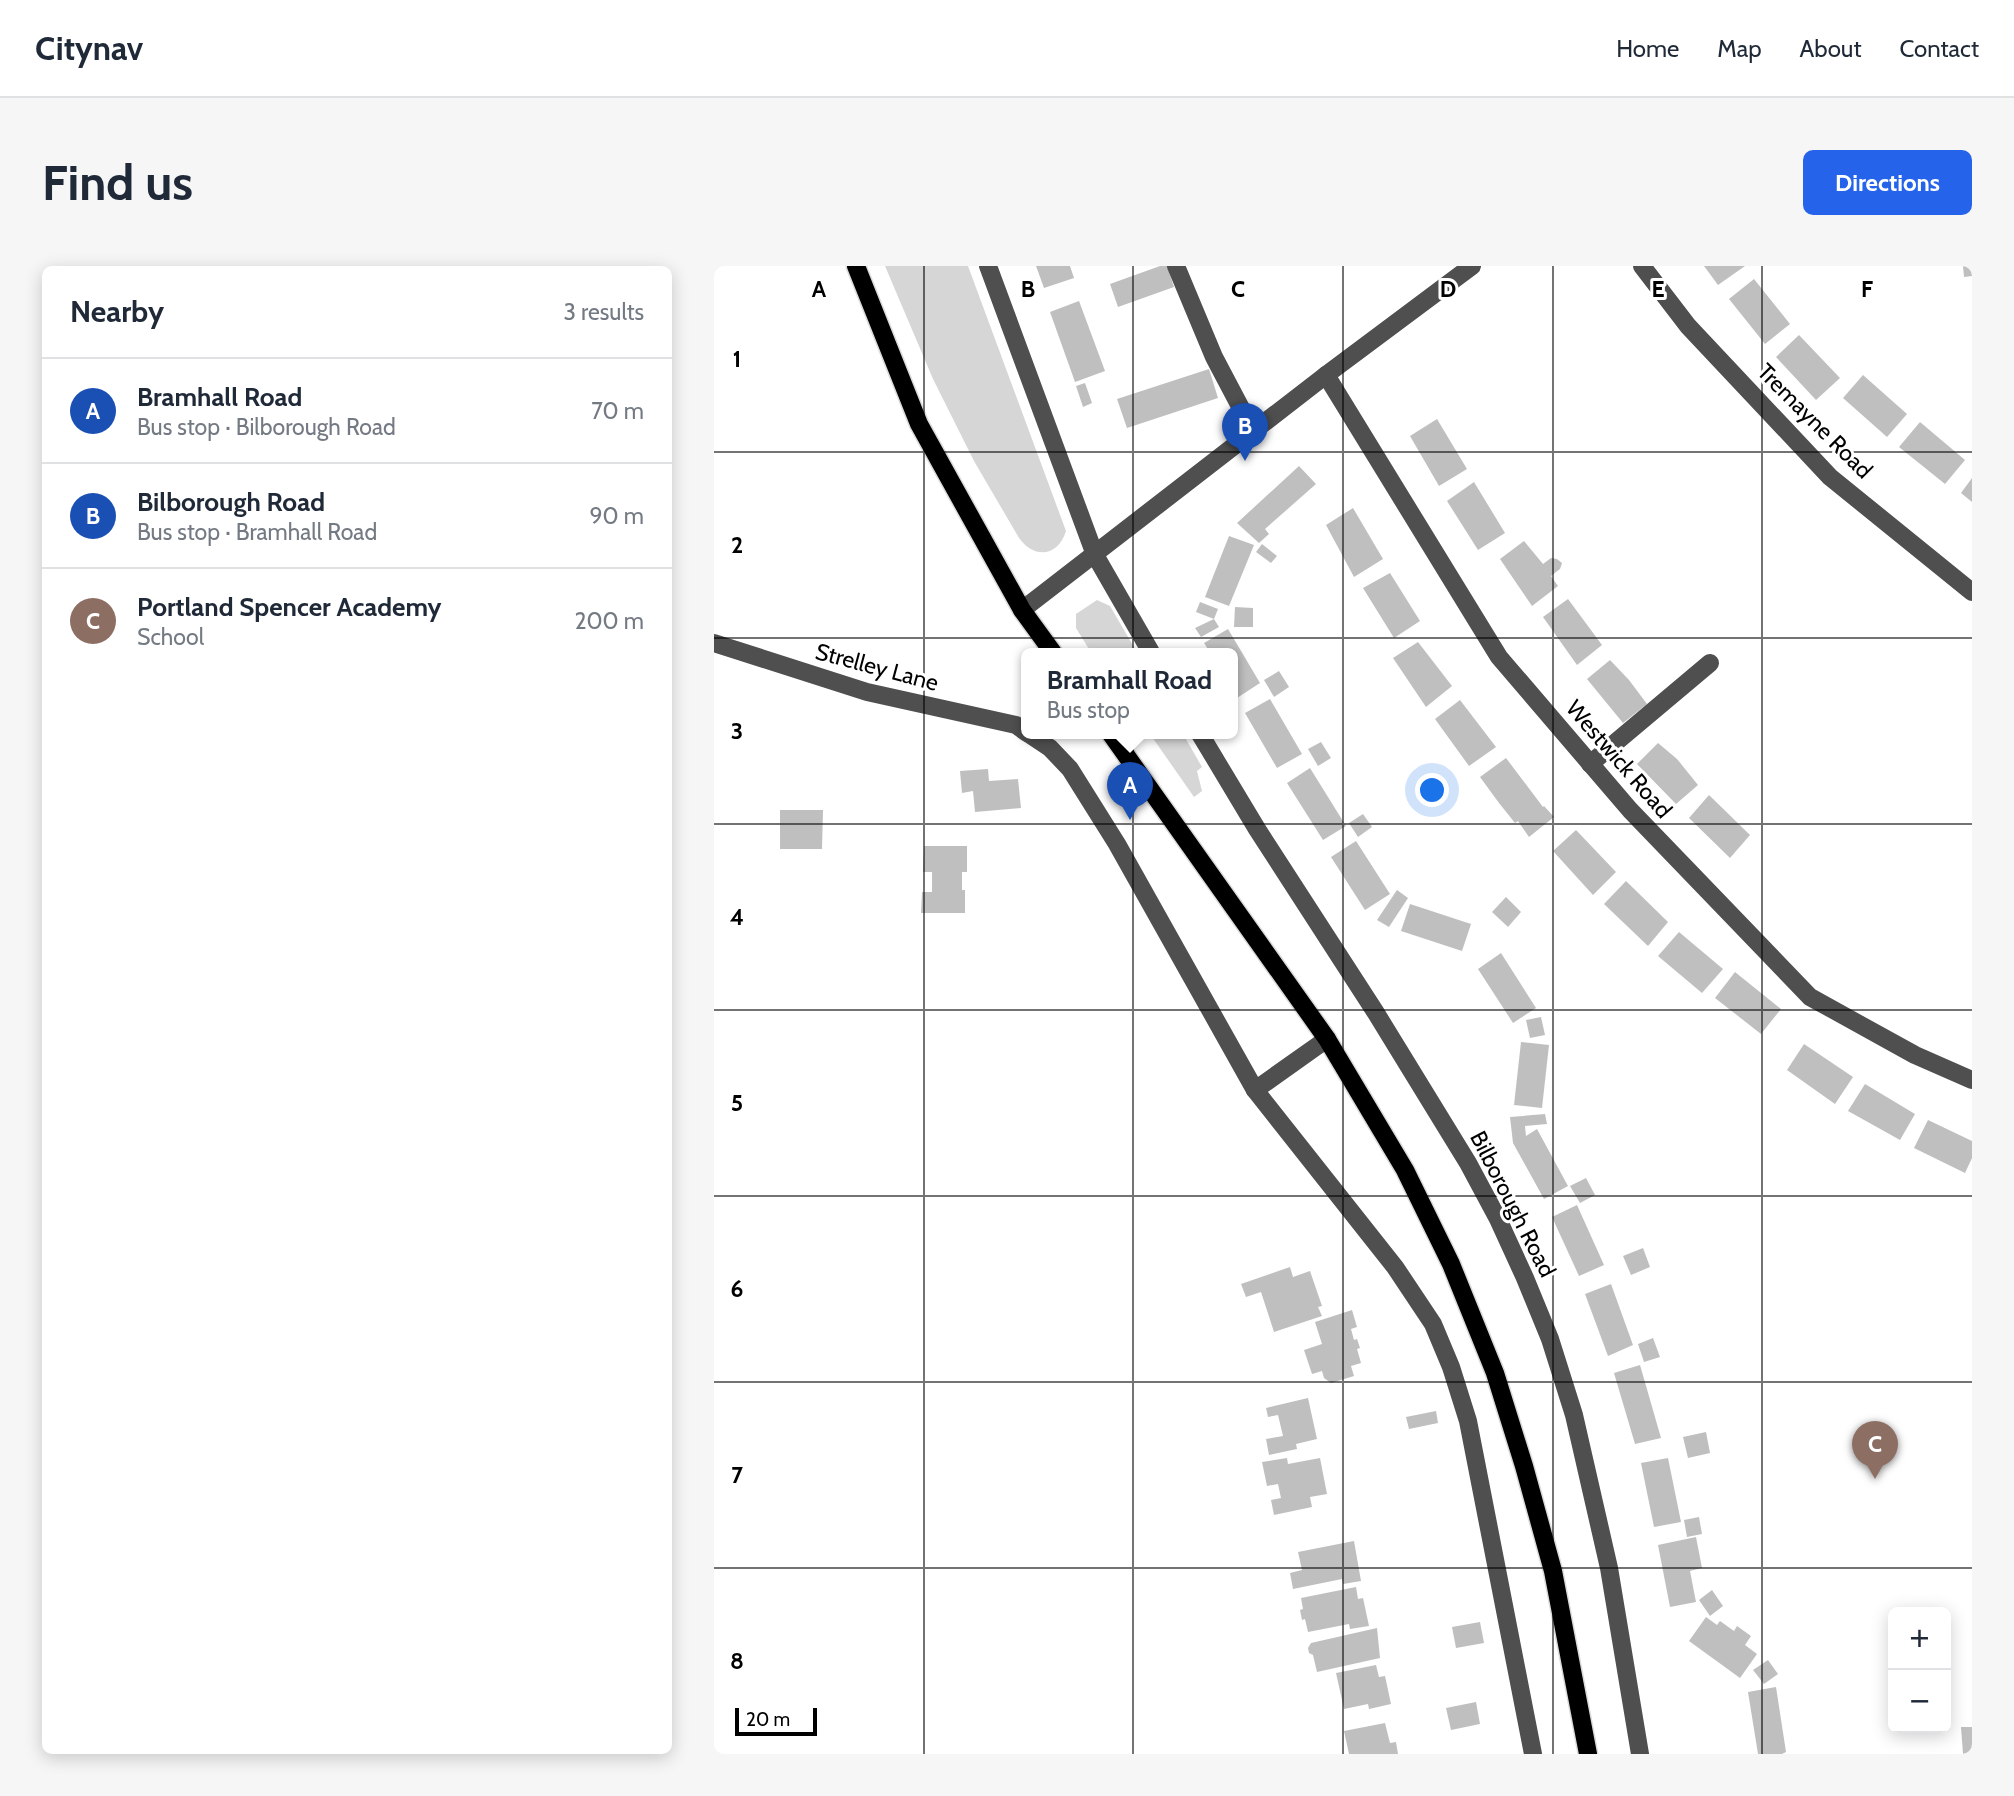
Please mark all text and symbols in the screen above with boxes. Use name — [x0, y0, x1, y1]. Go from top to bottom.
text: Citynav — [35, 28, 143, 68]
text: Home — [1616, 34, 1679, 63]
text: Map — [1717, 34, 1762, 63]
text: About — [1800, 34, 1862, 63]
text: Contact — [1900, 34, 1979, 63]
button: Directions — [1803, 150, 1972, 215]
text: Find us — [42, 153, 193, 212]
text: A — [812, 275, 827, 303]
text: B — [1021, 275, 1035, 303]
text: C — [1231, 275, 1245, 303]
text: D — [1440, 275, 1456, 303]
text: E — [1651, 275, 1665, 303]
text: F — [1861, 275, 1873, 303]
text: Nearby — [70, 293, 164, 330]
text: 3 results — [563, 298, 644, 326]
text: 1 — [733, 345, 741, 373]
street label: Tremayne Road — [1752, 358, 1878, 484]
text: Bramhall Road — [137, 381, 302, 413]
text: A — [86, 397, 100, 425]
text: 70 m — [591, 397, 644, 425]
pin: B — [1222, 403, 1268, 461]
text: Bus stop · Bilborough Road — [137, 413, 396, 441]
text: Bilborough Road — [137, 486, 325, 518]
text: B — [86, 502, 100, 530]
text: 90 m — [590, 502, 644, 530]
text: Bus stop · Bramhall Road — [137, 518, 377, 546]
text: 2 — [731, 531, 743, 559]
text: Portland Spencer Academy — [137, 591, 442, 623]
text: C — [86, 607, 100, 635]
text: 200 m — [574, 607, 644, 635]
text: School — [137, 623, 204, 651]
street label: Strelley Lane — [813, 637, 942, 697]
popup — [1021, 648, 1238, 739]
text: Bramhall Road — [1047, 664, 1212, 696]
street label: Westwick Road — [1560, 694, 1678, 824]
text: Bus stop — [1047, 696, 1130, 724]
text: 3 — [731, 717, 743, 745]
pin: A — [1107, 762, 1153, 820]
your location — [1415, 773, 1449, 807]
text: 4 — [730, 903, 744, 931]
text: 5 — [731, 1089, 743, 1117]
street label: Bilborough Road — [1464, 1126, 1562, 1282]
text: 6 — [731, 1275, 743, 1303]
pin: C — [1852, 1421, 1898, 1479]
text: 7 — [731, 1461, 743, 1489]
map controls — [1888, 1607, 1951, 1733]
button: + — [1888, 1607, 1951, 1670]
text: 8 — [730, 1647, 744, 1675]
button: − — [1888, 1670, 1951, 1733]
scale bar — [735, 1705, 817, 1737]
text: 20 m — [746, 1708, 790, 1731]

